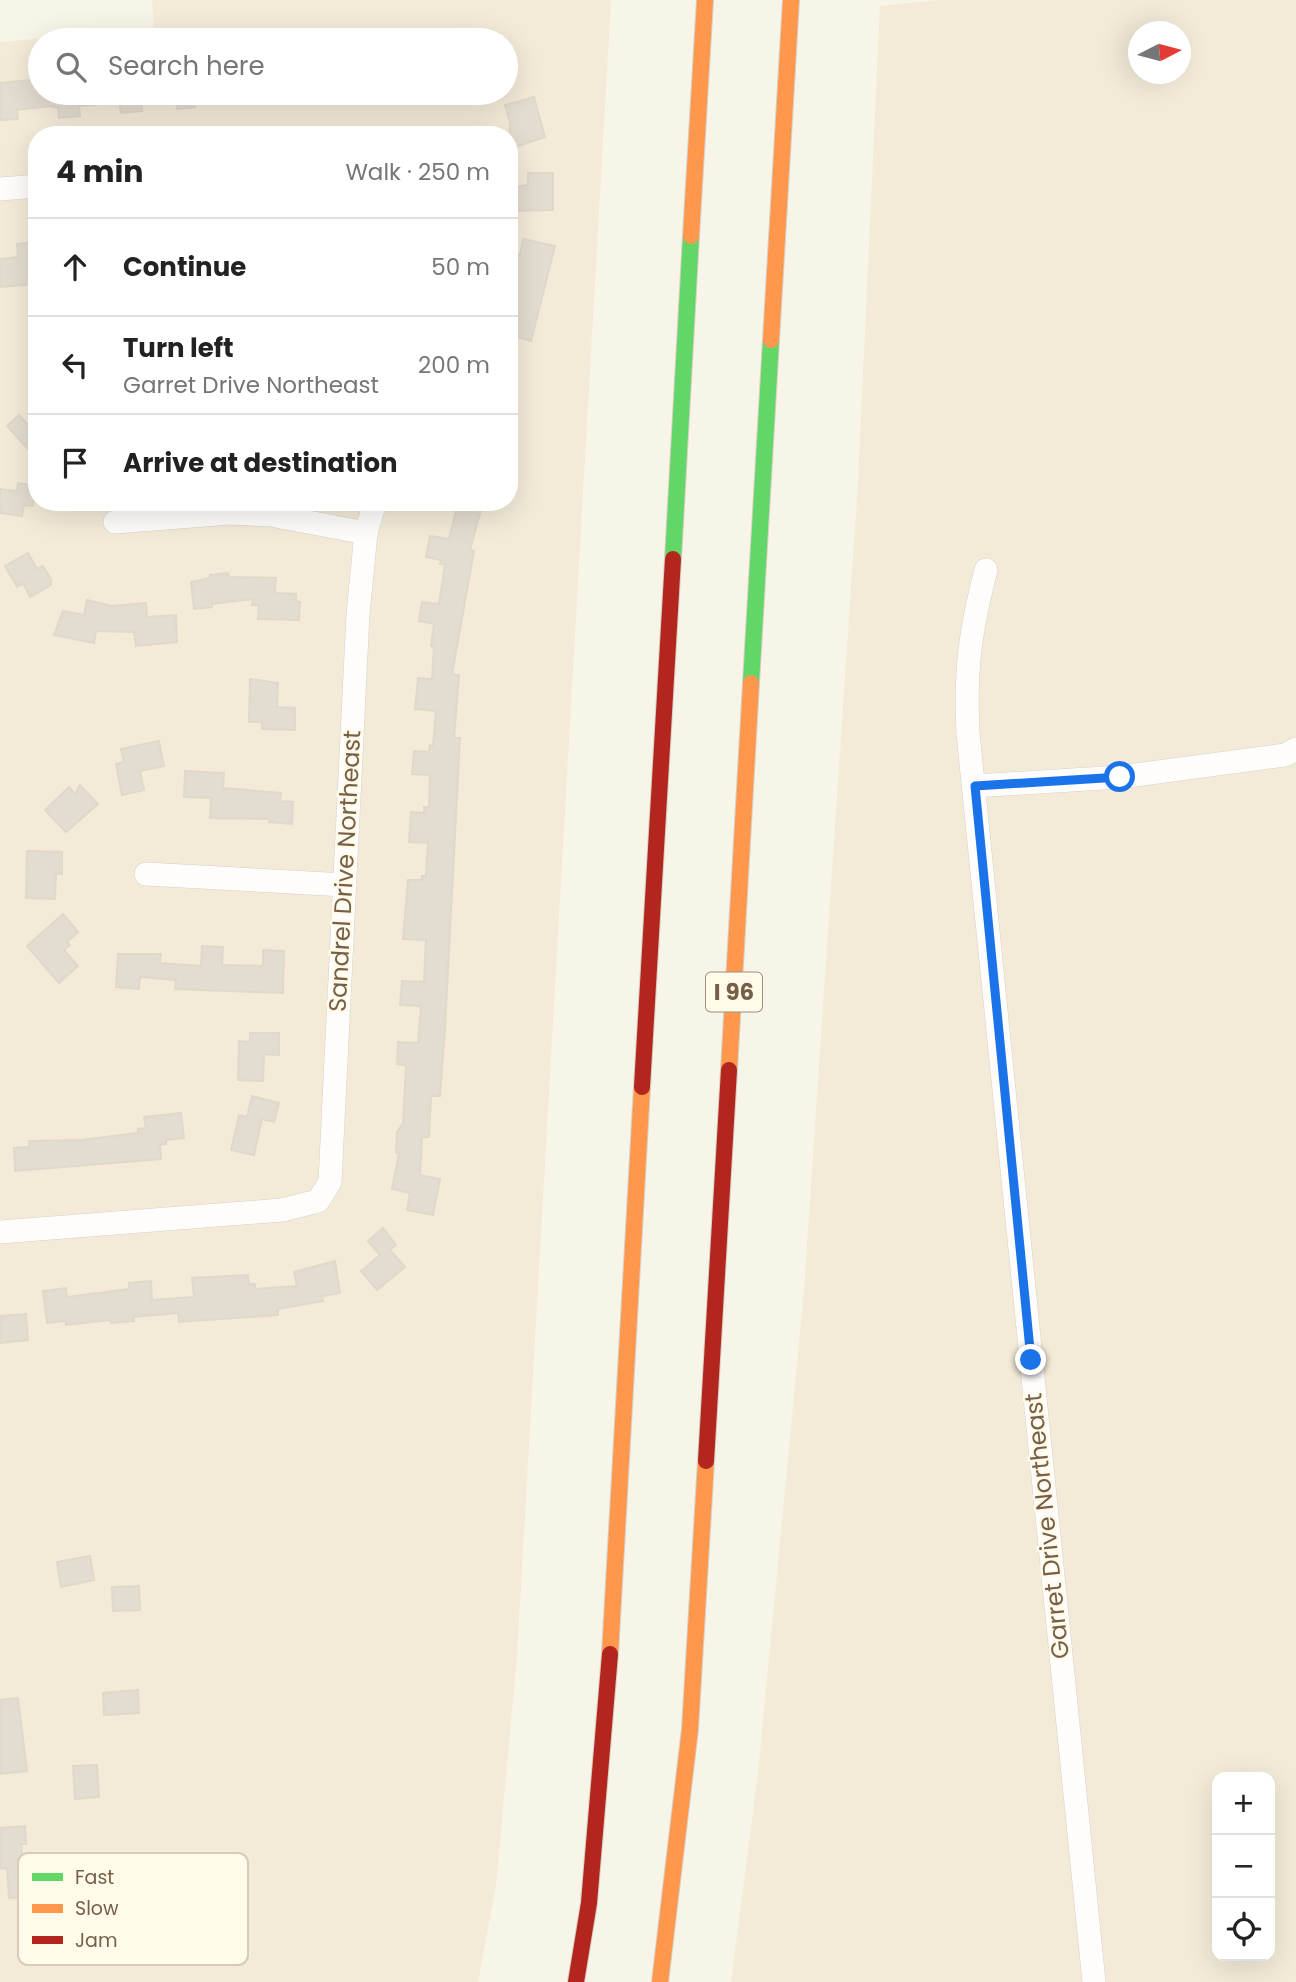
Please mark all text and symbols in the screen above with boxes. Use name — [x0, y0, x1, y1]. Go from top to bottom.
north arrow — [1128, 21, 1191, 84]
search box — [28, 28, 518, 105]
icon: search — [52, 48, 90, 86]
text: Search here — [108, 48, 265, 84]
text: 4 min — [56, 150, 144, 193]
text: Walk · 250 m — [345, 156, 490, 188]
icon: ahead — [56, 248, 94, 286]
text: Continue — [123, 249, 246, 285]
text: 50 m — [431, 251, 490, 283]
text: Turn left — [123, 330, 234, 366]
icon: left — [56, 346, 94, 384]
text: 200 m — [418, 349, 490, 381]
text: Garret Drive Northeast — [123, 369, 379, 401]
icon: arrive — [56, 444, 94, 482]
text: Arrive at destination — [123, 445, 398, 481]
street label: Sandrel Drive Northeast — [321, 729, 368, 1013]
route start — [1104, 761, 1135, 792]
road number: I 96 — [706, 973, 762, 1012]
route end — [1015, 1344, 1046, 1375]
street label: Garret Drive Northeast — [1016, 1392, 1077, 1661]
map controls — [1212, 1772, 1275, 1961]
button: + — [1212, 1772, 1275, 1835]
button: − — [1212, 1835, 1275, 1898]
legend — [18, 1853, 248, 1965]
text: Fast — [75, 1864, 114, 1891]
text: Slow — [75, 1895, 119, 1922]
button: locate — [1212, 1898, 1275, 1961]
text: Jam — [75, 1927, 117, 1954]

